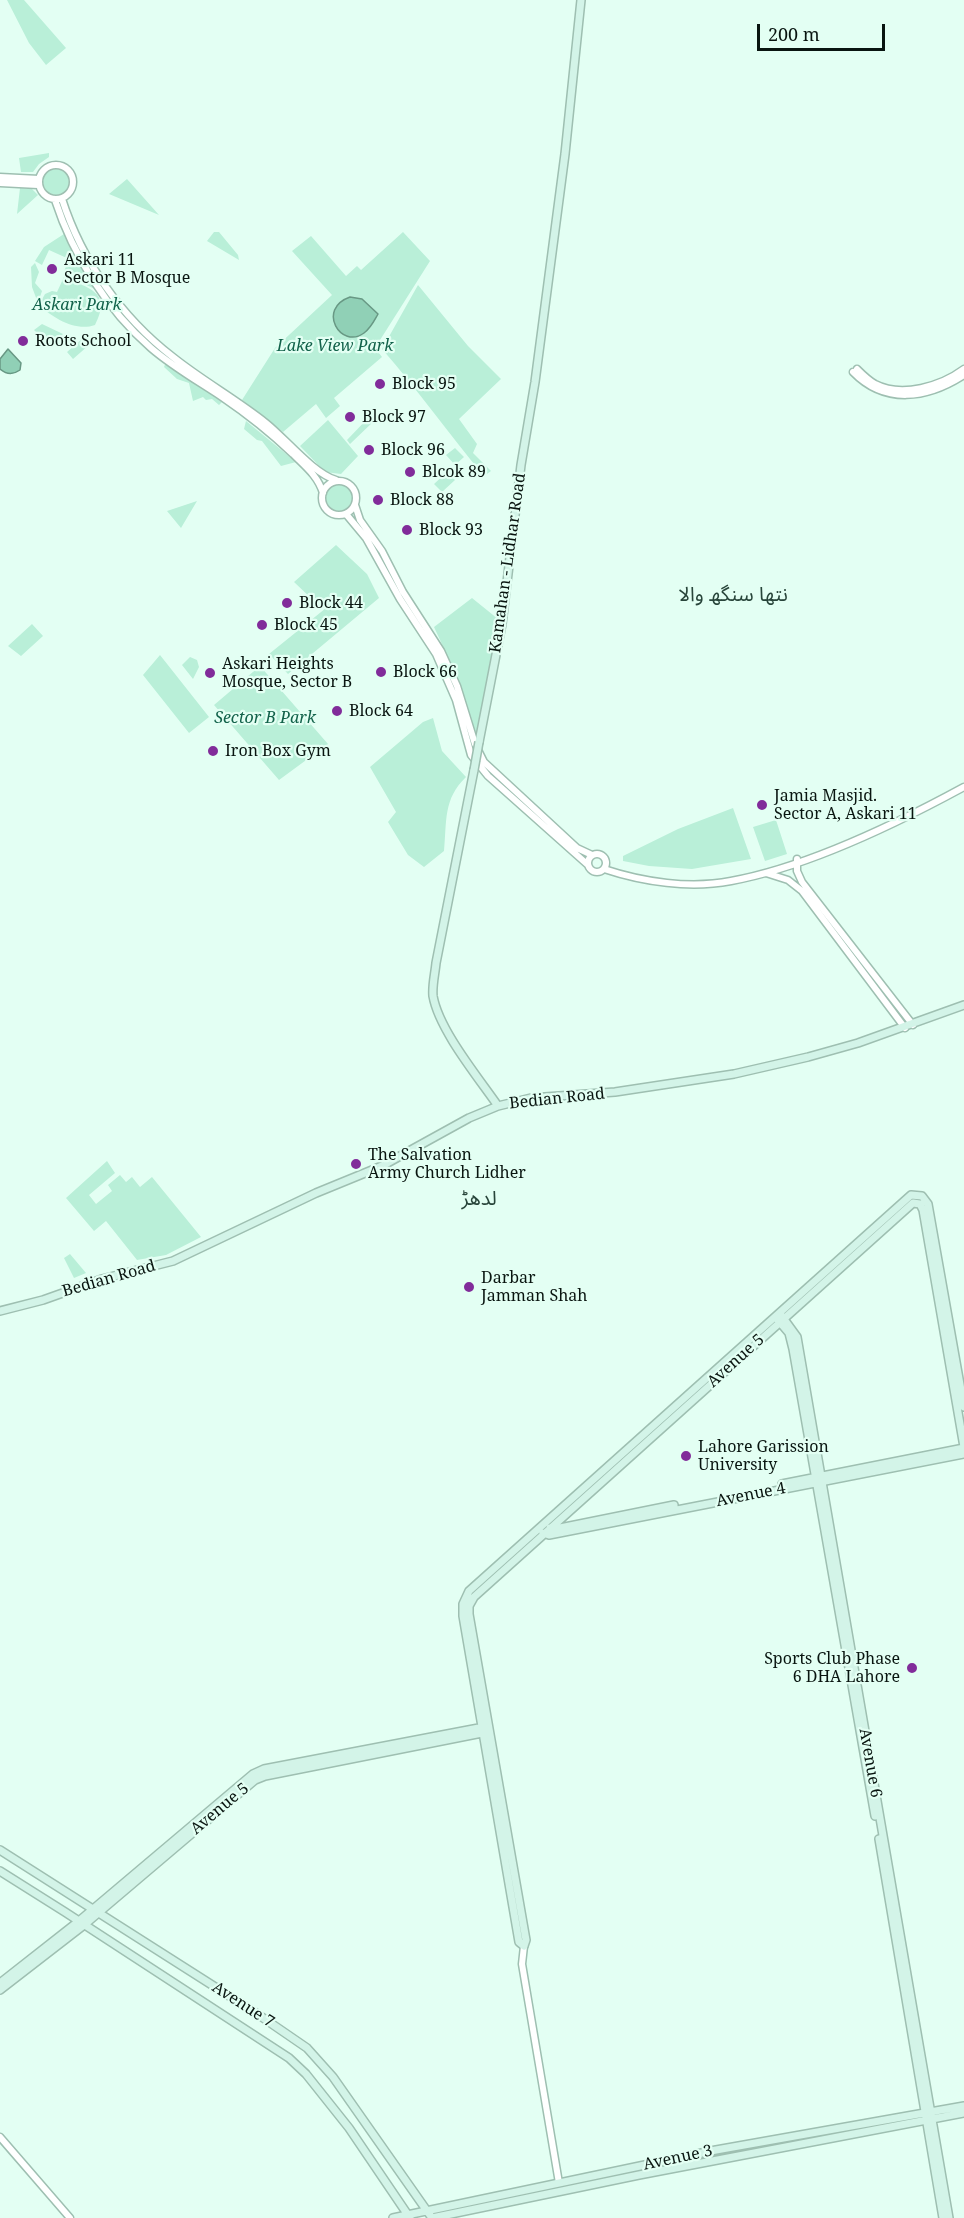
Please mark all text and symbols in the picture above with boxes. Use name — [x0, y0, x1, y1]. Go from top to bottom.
scale bar — [760, 12, 888, 50]
text: 200 m — [768, 22, 820, 46]
place label: Askari 11 Sector B Mosque — [64, 250, 190, 288]
marker: Askari 11 Sector B Mosque — [45, 262, 59, 276]
park label: Askari Park — [32, 295, 122, 315]
place label: Roots School — [35, 331, 131, 351]
marker: Roots School — [16, 334, 30, 348]
park label: Lake View Park — [277, 336, 393, 356]
place label: Block 95 — [392, 374, 456, 394]
marker: Block 95 — [373, 377, 387, 391]
place label: Block 97 — [362, 407, 426, 427]
marker: Block 97 — [343, 410, 357, 424]
place label: Block 96 — [381, 440, 445, 460]
marker: Block 96 — [362, 443, 376, 457]
place label: Blcok 89 — [422, 462, 486, 482]
marker: Blcok 89 — [403, 465, 417, 479]
street label: Kamahan - Lidhar Road — [486, 472, 530, 654]
place label: Block 88 — [390, 490, 454, 510]
marker: Block 88 — [371, 493, 385, 507]
place label: Block 93 — [419, 520, 483, 540]
marker: Block 93 — [400, 523, 414, 537]
district label: نتھا سنگھ والا — [678, 583, 788, 607]
place label: Block 44 — [299, 593, 363, 613]
marker: Block 44 — [280, 596, 294, 610]
place label: Block 45 — [274, 615, 338, 635]
marker: Block 45 — [255, 618, 269, 632]
place label: Askari Heights Mosque, Sector B — [222, 654, 352, 692]
place label: Block 66 — [393, 662, 457, 682]
marker: Block 66 — [374, 665, 388, 679]
marker: Askari Heights Mosque, Sector B — [203, 666, 217, 680]
place label: Block 64 — [349, 701, 413, 721]
marker: Block 64 — [330, 704, 344, 718]
park label: Sector B Park — [214, 708, 316, 728]
place label: Iron Box Gym — [225, 741, 331, 761]
marker: Iron Box Gym — [206, 744, 220, 758]
place label: Jamia Masjid. Sector A, Askari 11 — [774, 786, 917, 824]
marker: Jamia Masjid. Sector A, Askari 11 — [755, 798, 769, 812]
street label: Bedian Road — [508, 1084, 606, 1114]
place label: The Salvation Army Church Lidher — [368, 1145, 526, 1183]
marker: The Salvation Army Church Lidher — [349, 1157, 363, 1171]
district label: لدھڑ — [461, 1187, 497, 1211]
street label: Bedian Road — [60, 1257, 158, 1301]
place label: Darbar Jamman Shah — [481, 1268, 587, 1306]
marker: Darbar Jamman Shah — [462, 1280, 476, 1294]
street label: Avenue 5 — [703, 1330, 769, 1392]
place label: Lahore Garission University — [698, 1437, 829, 1475]
marker: Lahore Garission University — [679, 1449, 693, 1463]
street label: Avenue 4 — [715, 1479, 787, 1511]
place label: Sports Club Phase 6 DHA Lahore — [764, 1649, 900, 1687]
marker: Sports Club Phase 6 DHA Lahore — [905, 1661, 919, 1675]
street label: Avenue 6 — [854, 1727, 886, 1799]
street label: Avenue 5 — [187, 1779, 253, 1839]
street label: Avenue 7 — [208, 1978, 278, 2032]
street label: Avenue 3 — [642, 2141, 714, 2175]

